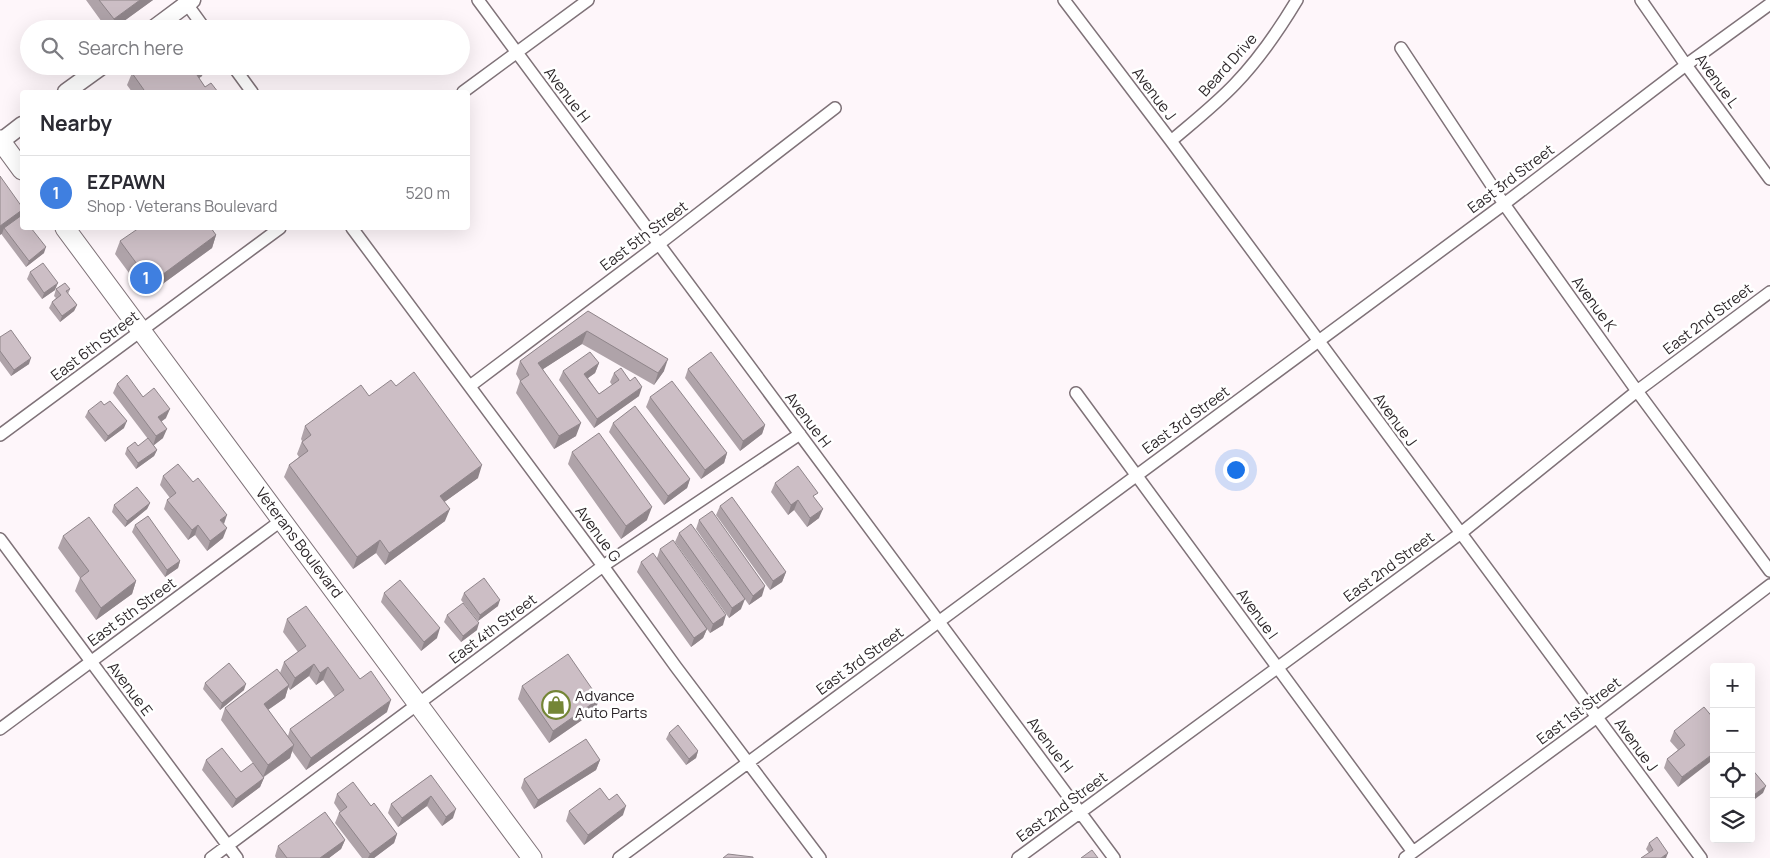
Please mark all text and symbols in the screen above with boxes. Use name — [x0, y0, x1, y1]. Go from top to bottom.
search box — [20, 20, 470, 75]
street label: Beard Drive — [1194, 28, 1262, 101]
icon: search — [38, 34, 66, 62]
text: Search here — [78, 35, 184, 61]
street label: Avenue L — [1691, 49, 1744, 112]
street label: Avenue H — [540, 63, 595, 127]
street label: Avenue J — [1128, 63, 1181, 125]
text: Nearby — [40, 109, 112, 137]
street label: East 3rd Street — [1463, 139, 1558, 218]
text: EZPAWN — [87, 169, 166, 195]
text: 1 — [52, 182, 60, 204]
text: 520 m — [406, 182, 450, 204]
text: Shop · Veterans Boulevard — [87, 195, 277, 217]
street label: East 5th Street — [596, 196, 692, 275]
pin: 1 — [130, 259, 162, 297]
street label: Avenue K — [1567, 272, 1622, 336]
street label: East 2nd Street — [1659, 278, 1757, 359]
street label: East 6th Street — [46, 306, 143, 386]
street label: East 3rd Street — [1138, 381, 1234, 458]
street label: Avenue H — [781, 388, 836, 452]
street label: Avenue J — [1369, 389, 1422, 451]
your location — [1223, 457, 1249, 483]
street label: Veterans Boulevard — [251, 483, 348, 602]
street label: Avenue G — [571, 501, 626, 566]
street label: East 2nd Street — [1339, 527, 1438, 607]
street label: East 5th Street — [83, 572, 180, 651]
street label: Avenue I — [1232, 584, 1283, 643]
street label: East 4th Street — [445, 589, 541, 668]
street label: East 3rd Street — [812, 622, 908, 699]
street label: Avenue E — [103, 657, 158, 720]
map controls — [1710, 663, 1755, 843]
button: + — [1710, 663, 1755, 708]
street label: East 1st Street — [1532, 672, 1625, 749]
place label: Advance Auto Parts — [575, 685, 647, 723]
shop icon: Advance Auto Parts — [541, 690, 571, 720]
button: − — [1710, 708, 1755, 753]
street label: Avenue H — [1023, 713, 1078, 777]
street label: Avenue J — [1610, 714, 1663, 776]
button: locate — [1710, 753, 1755, 798]
street label: East 2nd Street — [1012, 767, 1111, 847]
button: layers — [1710, 798, 1755, 843]

